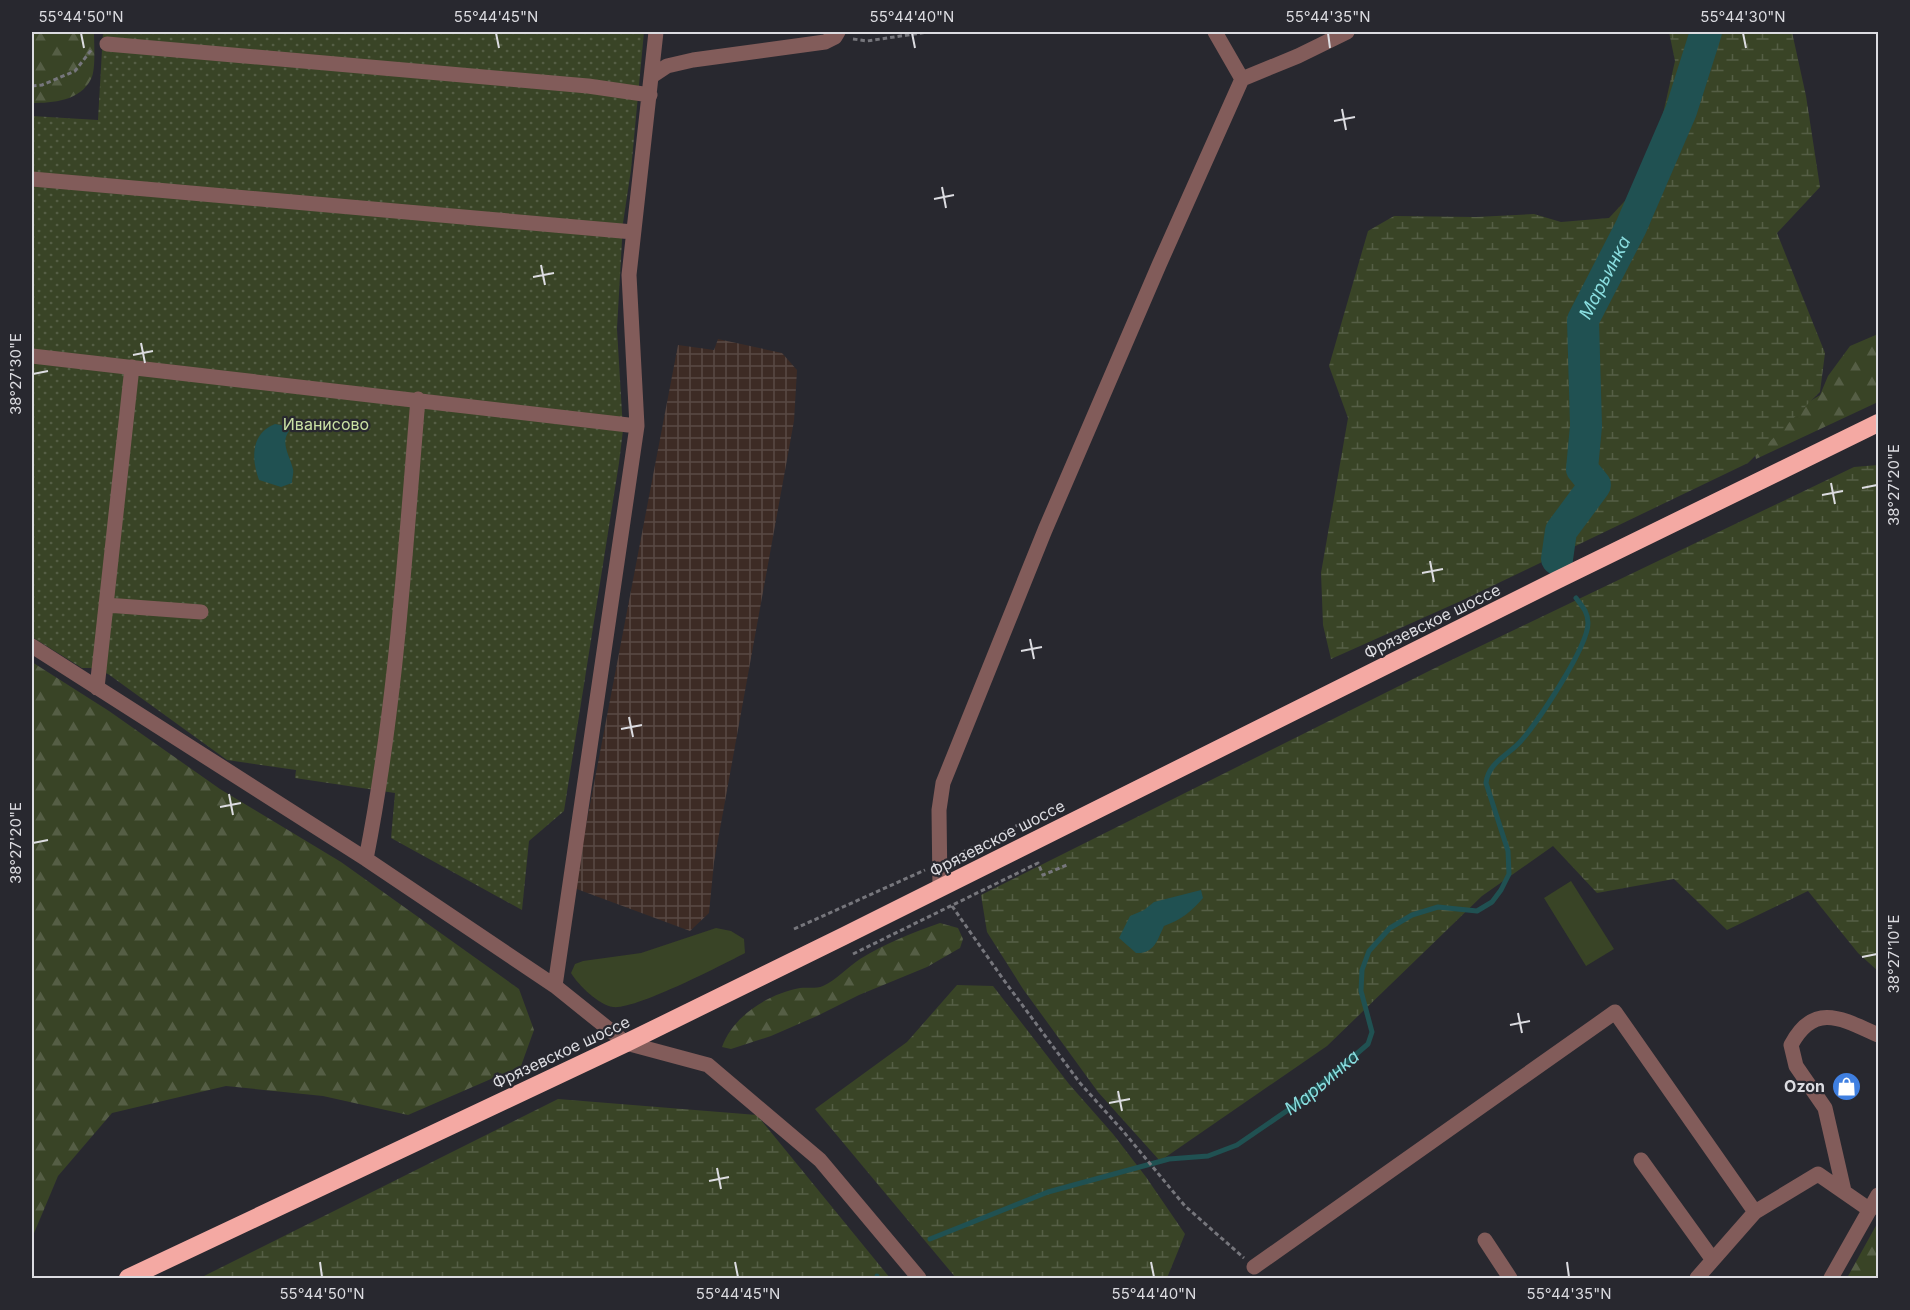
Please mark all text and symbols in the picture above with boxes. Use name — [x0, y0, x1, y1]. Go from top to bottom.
text: 55°44'50"N — [38, 7, 124, 26]
text: 55°44'45"N — [454, 7, 538, 26]
text: 55°44'40"N — [870, 7, 954, 26]
text: 55°44'35"N — [1286, 7, 1370, 26]
text: 55°44'30"N — [1700, 7, 1786, 26]
water label: Марьинка — [1574, 232, 1635, 322]
text: 38°27'30"E — [6, 333, 25, 415]
park label: Иванисово — [283, 414, 369, 434]
text: 38°27'20"E — [1884, 444, 1903, 526]
street label: Фрязевское шоссе — [1360, 579, 1504, 663]
street label: Фрязевское шоссе — [926, 795, 1068, 881]
text: 38°27'20"E — [6, 802, 25, 884]
text: 38°27'10"E — [1884, 915, 1903, 993]
street label: Фрязевское шоссе — [489, 1011, 633, 1093]
water label: Марьинка — [1280, 1045, 1363, 1119]
shop icon: Ozon — [1830, 1070, 1862, 1102]
place label: Ozon — [1784, 1076, 1825, 1096]
text: 55°44'50"N — [279, 1284, 365, 1303]
text: 55°44'45"N — [696, 1284, 780, 1303]
text: 55°44'40"N — [1112, 1284, 1196, 1303]
text: 55°44'35"N — [1527, 1284, 1611, 1303]

